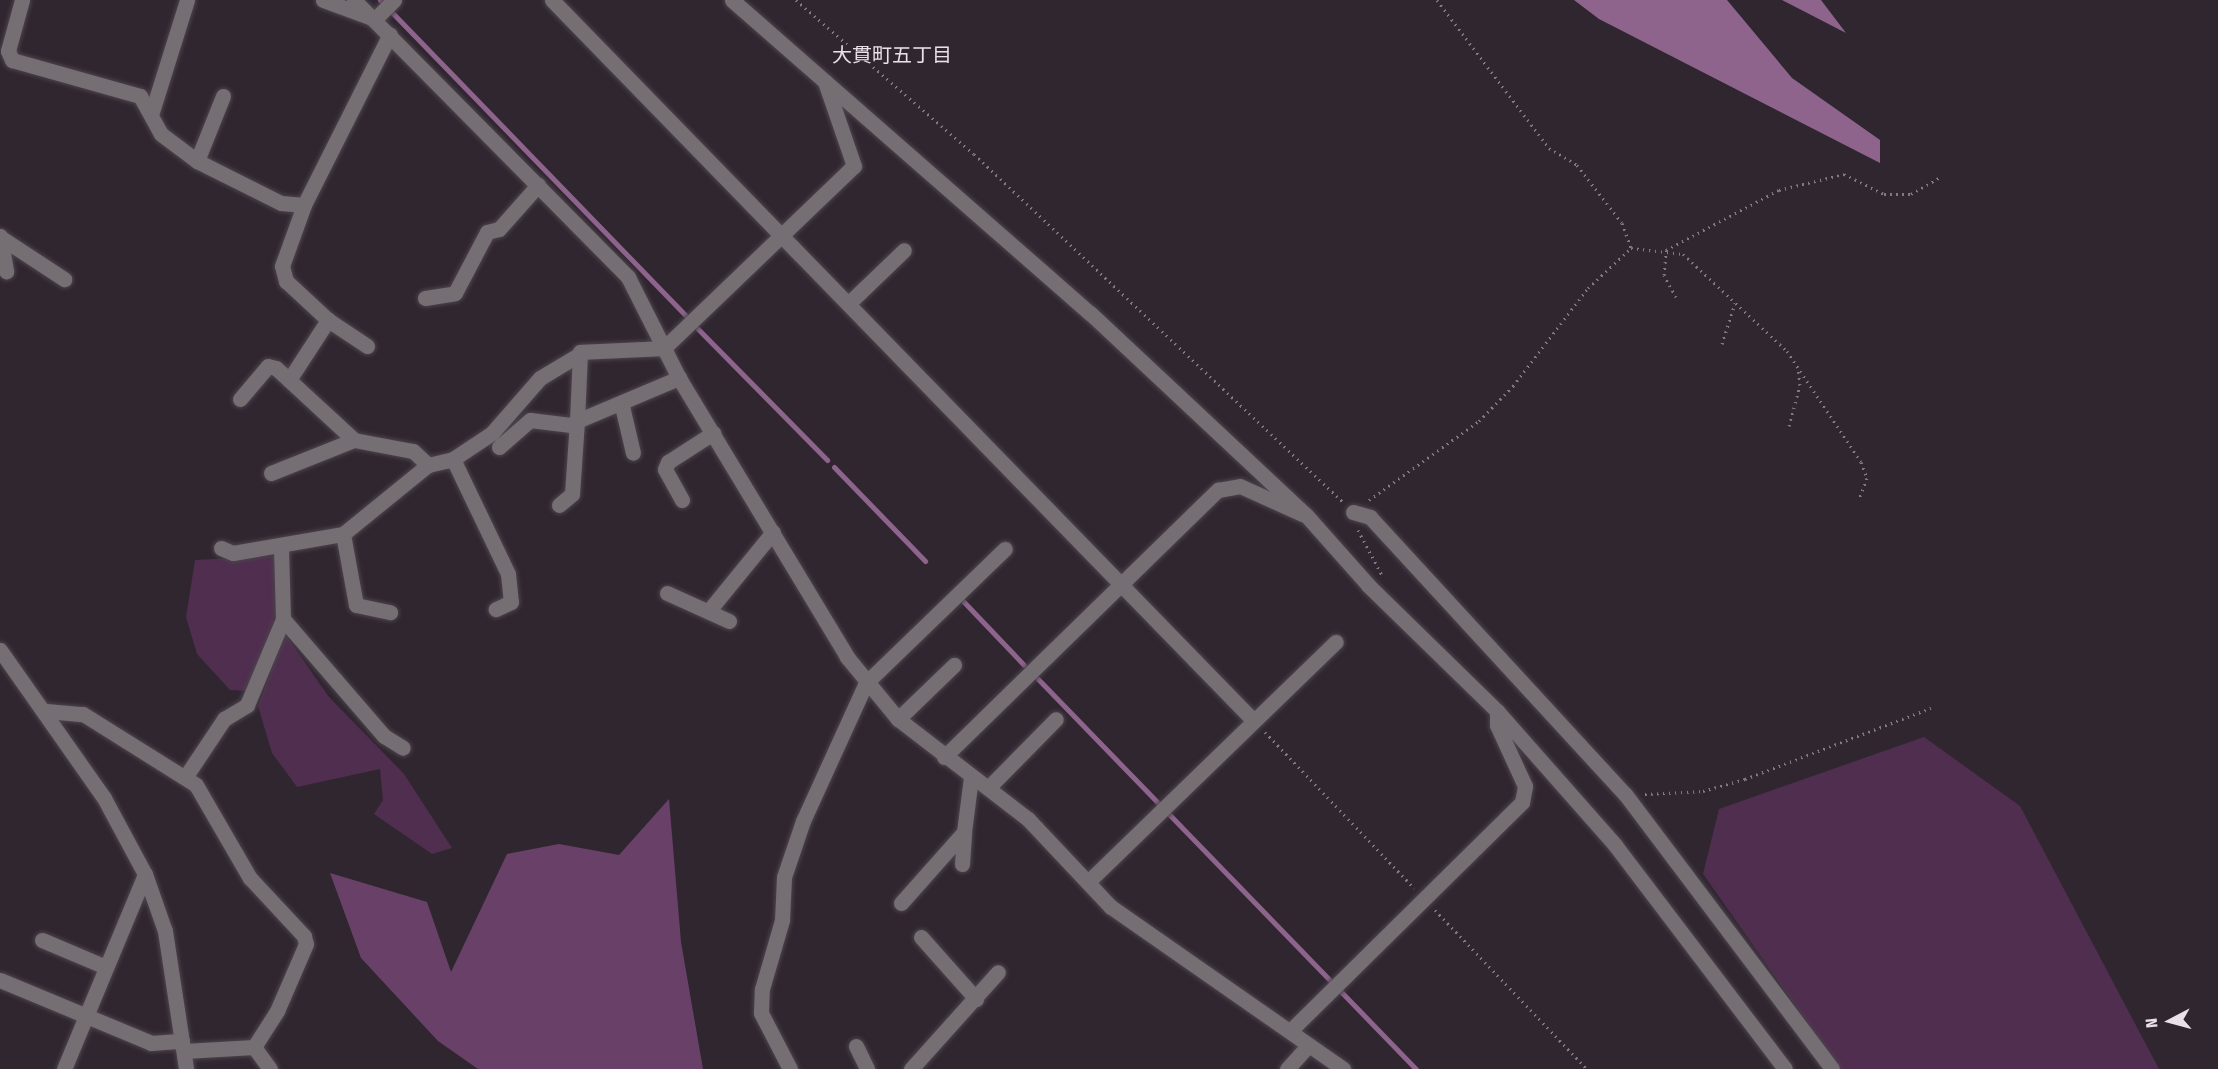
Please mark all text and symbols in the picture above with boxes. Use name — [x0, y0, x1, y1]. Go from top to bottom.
district label: 大貫町五丁目 — [832, 43, 952, 67]
north arrow — [2140, 991, 2200, 1051]
text: N — [2142, 1017, 2162, 1029]

